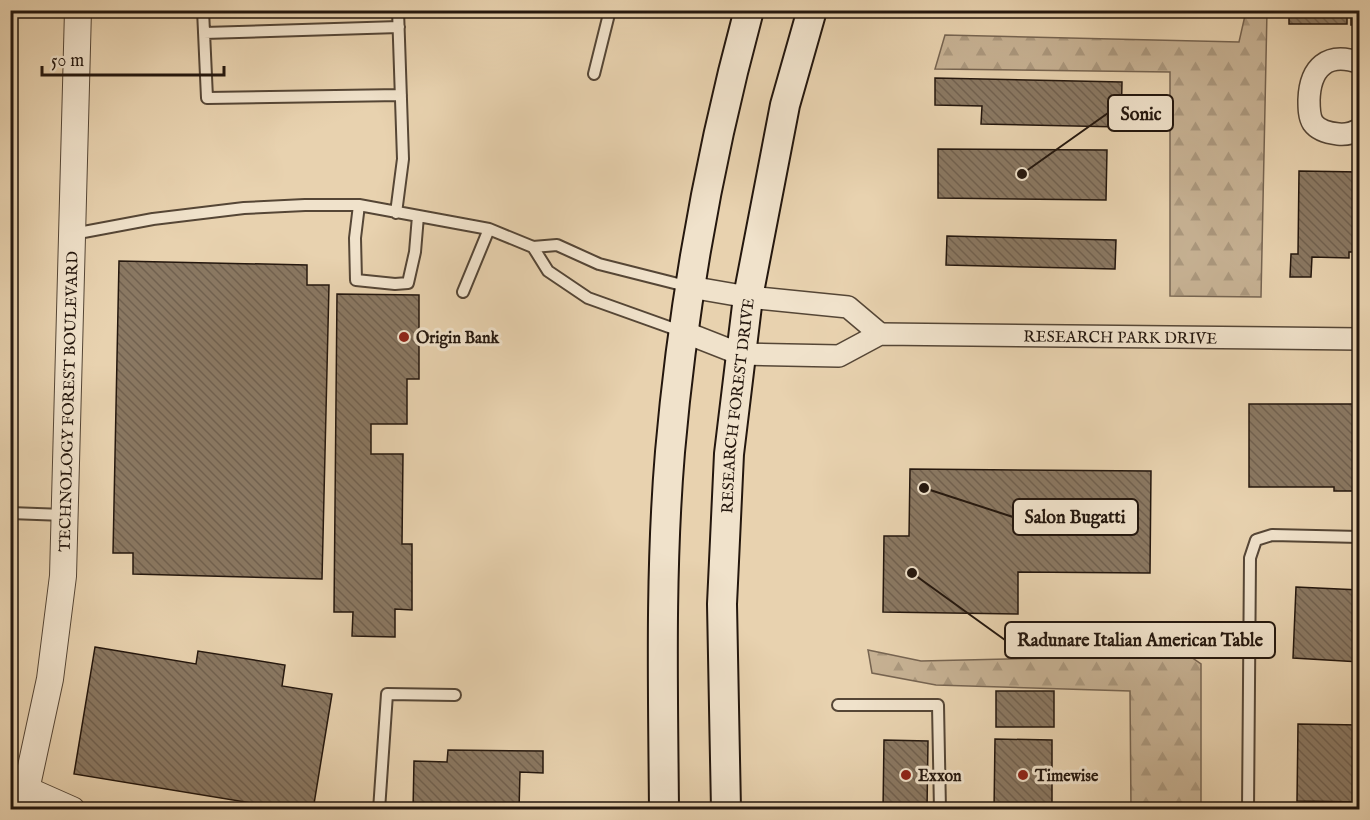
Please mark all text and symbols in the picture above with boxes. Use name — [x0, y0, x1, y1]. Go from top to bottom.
scale bar — [42, 39, 224, 77]
text: 50 m — [51, 50, 84, 73]
callout: Sonic — [1108, 95, 1173, 131]
text: Sonic — [1121, 104, 1162, 127]
street label: TECHNOLOGY FOREST BOULEVARD — [56, 251, 84, 552]
street label: RESEARCH FOREST DRIVE — [718, 297, 760, 514]
street label: RESEARCH PARK DRIVE — [1023, 327, 1217, 350]
place label: Origin Bank — [416, 329, 499, 349]
marker: Origin Bank — [397, 330, 411, 344]
callout: Salon Bugatti — [1013, 499, 1138, 535]
text: Salon Bugatti — [1025, 507, 1126, 530]
callout: Radunare Italian American Table — [1005, 622, 1275, 658]
text: Radunare Italian American Table — [1017, 630, 1264, 653]
place label: Exxon — [918, 767, 962, 787]
place label: Timewise — [1034, 767, 1099, 787]
marker: Exxon — [899, 768, 913, 782]
marker: Timewise — [1016, 768, 1030, 782]

